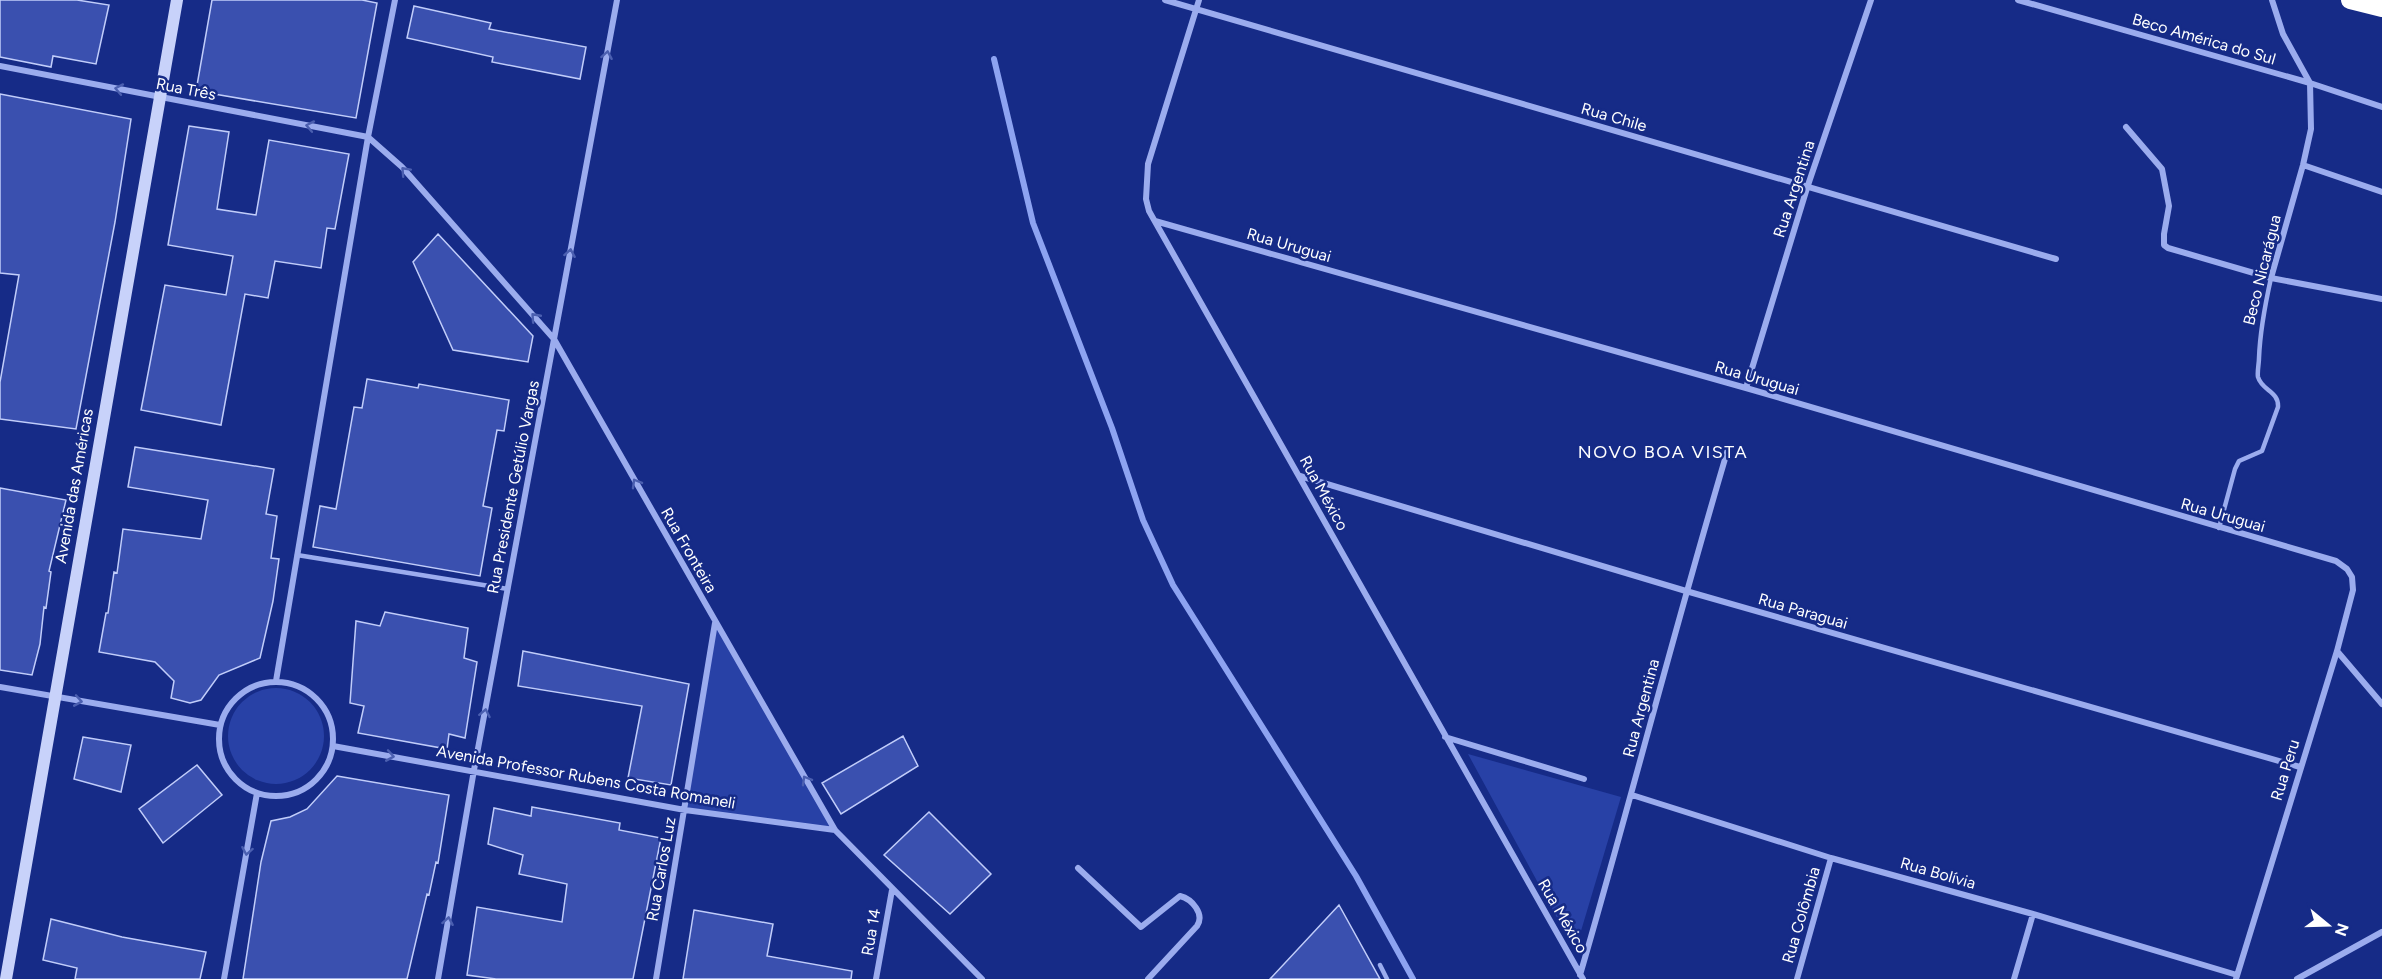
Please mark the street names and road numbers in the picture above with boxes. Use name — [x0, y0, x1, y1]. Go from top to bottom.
street label: Beco América do Sul — [2130, 9, 2278, 69]
street label: Rua Três — [154, 74, 218, 104]
street label: Rua Chile — [1579, 99, 1649, 136]
street label: Rua Argentina — [1769, 138, 1819, 240]
street label: Beco Nicarágua — [2239, 213, 2285, 327]
street label: Rua Uruguai — [1245, 224, 1333, 266]
street label: Rua Uruguai — [1713, 357, 1801, 399]
street label: Rua Presidente Getúlio Vargas — [483, 379, 543, 595]
street label: Avenida das Américas — [51, 407, 97, 565]
street label: Rua México — [1296, 452, 1352, 534]
street label: Rua Uruguai — [2179, 494, 2267, 536]
street label: Rua Fronteira — [657, 504, 721, 596]
street label: Rua Paraguai — [1756, 589, 1850, 633]
street label: Rua Argentina — [1619, 657, 1663, 759]
street label: Rua Peru — [2267, 737, 2303, 803]
street label: Avenida Professor Rubens Costa Romaneli — [435, 741, 737, 813]
street label: Rua Carlos Luz — [642, 815, 680, 923]
street label: Rua Bolívia — [1898, 853, 1978, 893]
street label: Rua Colômbia — [1778, 865, 1824, 965]
street label: Rua México — [1534, 876, 1592, 956]
street label: Rua 14 — [858, 907, 884, 957]

